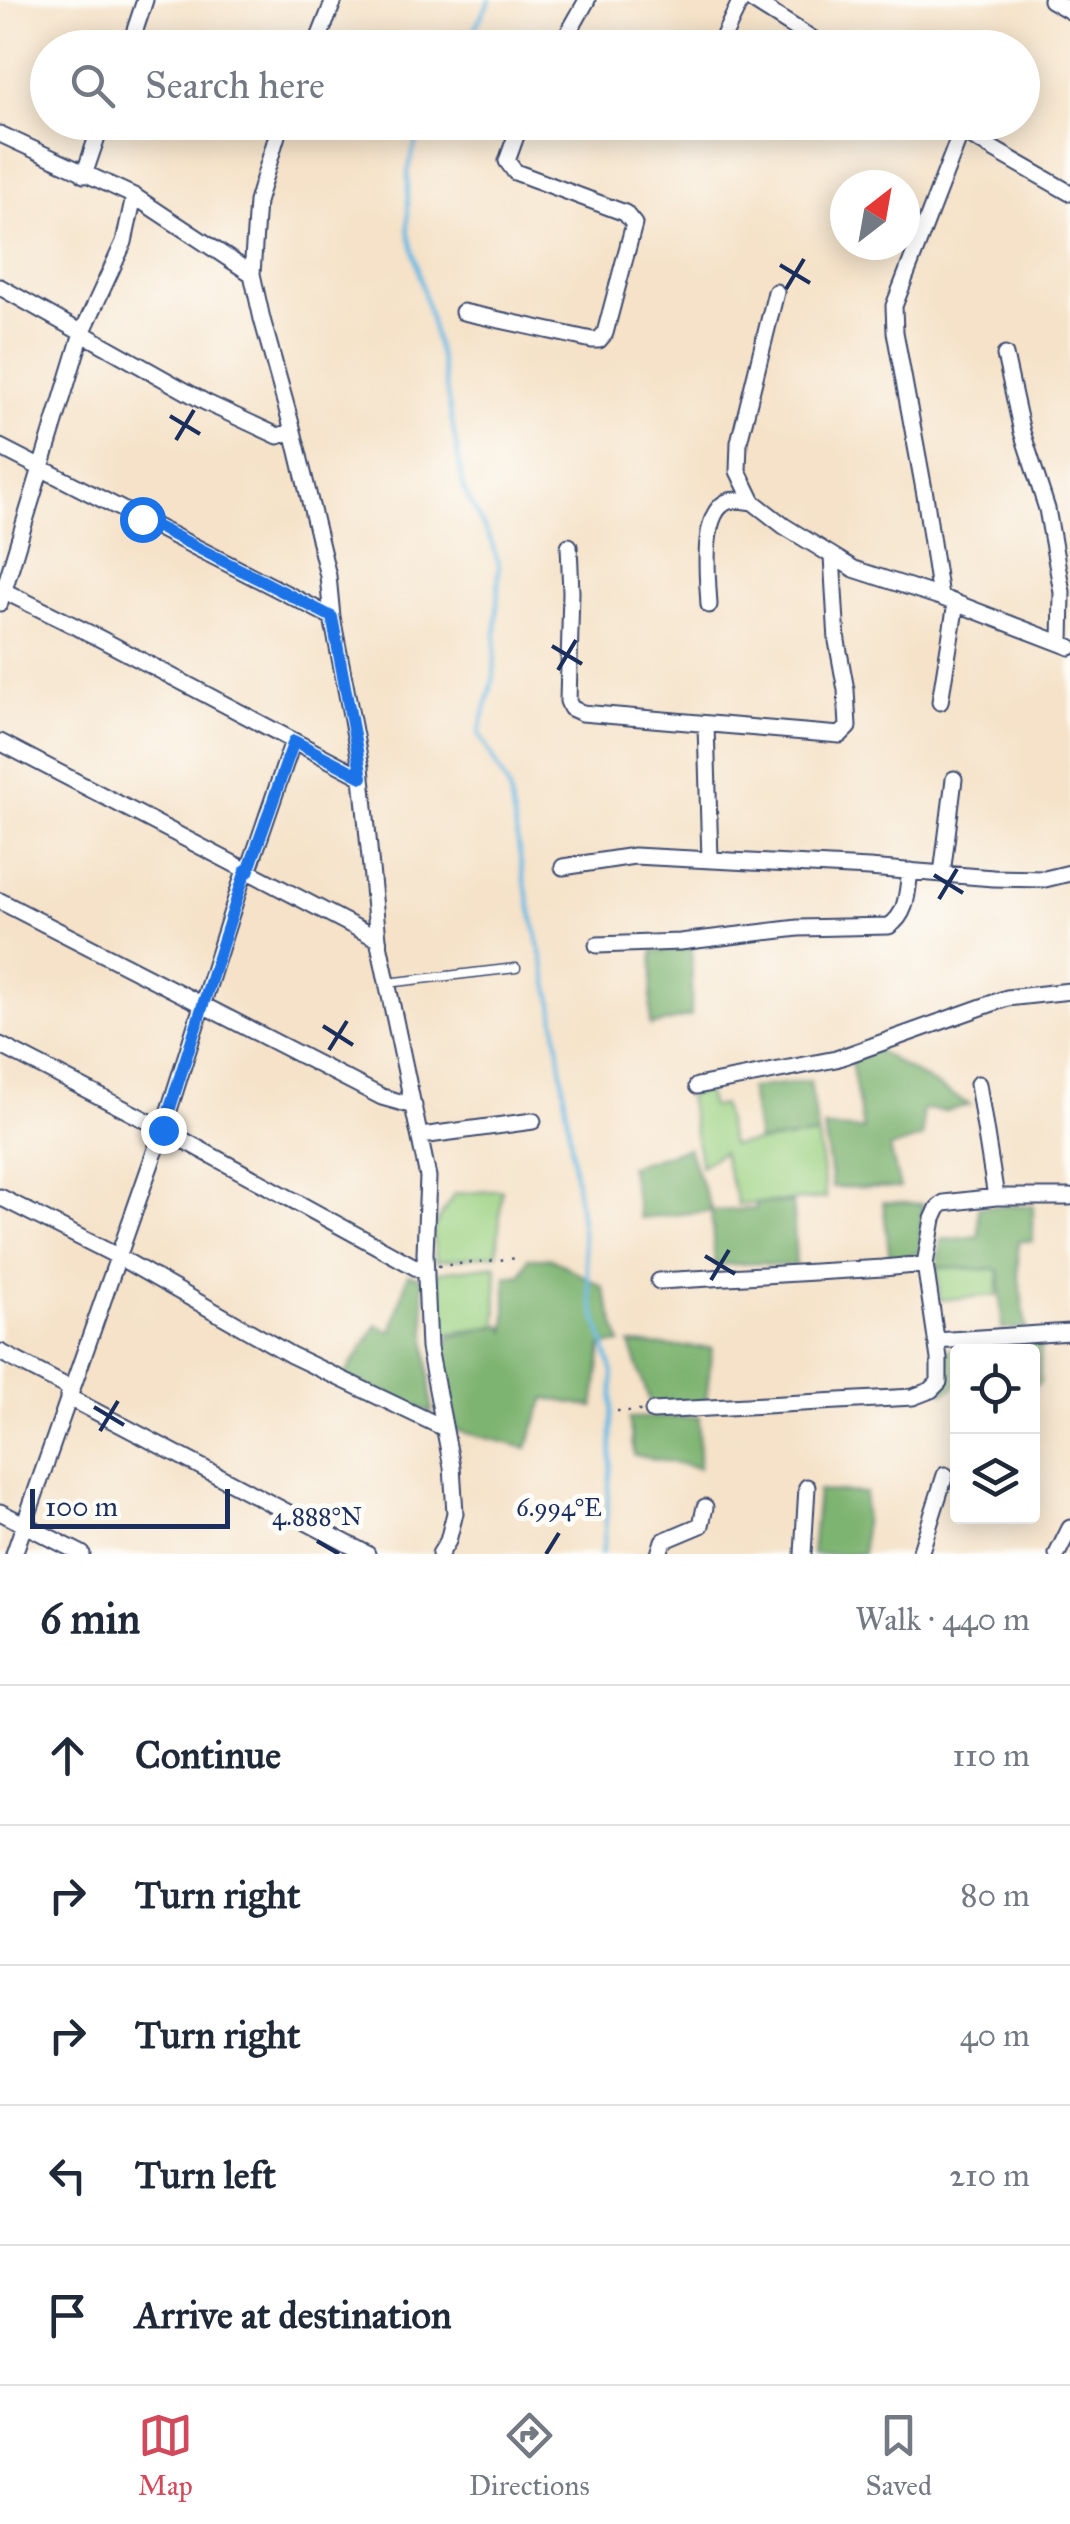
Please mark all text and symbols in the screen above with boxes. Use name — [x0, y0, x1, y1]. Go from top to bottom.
search box — [30, 30, 1040, 140]
icon: search — [65, 58, 120, 113]
text: Search here — [145, 62, 325, 108]
north arrow — [830, 170, 920, 260]
route start — [120, 497, 166, 543]
route end — [141, 1108, 187, 1154]
map controls — [950, 1344, 1040, 1524]
button: locate — [950, 1344, 1040, 1434]
button: layers — [950, 1434, 1040, 1524]
scale bar — [30, 1484, 230, 1528]
text: 100 m — [45, 1489, 118, 1524]
text: 6.994°E — [516, 1492, 602, 1523]
text: 4.888°N — [272, 1501, 362, 1532]
text: 6 min — [40, 1593, 140, 1645]
text: Walk · 440 m — [855, 1600, 1030, 1639]
icon: ahead — [40, 1728, 95, 1783]
text: Continue — [135, 1732, 281, 1778]
text: 110 m — [952, 1736, 1030, 1775]
icon: right — [40, 1868, 95, 1923]
text: Turn right — [135, 1872, 301, 1918]
text: 80 m — [961, 1876, 1030, 1915]
icon: right — [40, 2008, 95, 2063]
text: Turn right — [135, 2012, 301, 2058]
text: 40 m — [960, 2016, 1030, 2055]
icon: left — [40, 2148, 95, 2203]
text: Turn left — [135, 2152, 276, 2198]
text: 210 m — [949, 2156, 1030, 2195]
icon: arrive — [40, 2288, 95, 2343]
text: Arrive at destination — [135, 2292, 452, 2338]
tab: Map — [138, 2408, 193, 2503]
tab: Directions — [469, 2408, 590, 2503]
tab: Saved — [866, 2408, 932, 2503]

